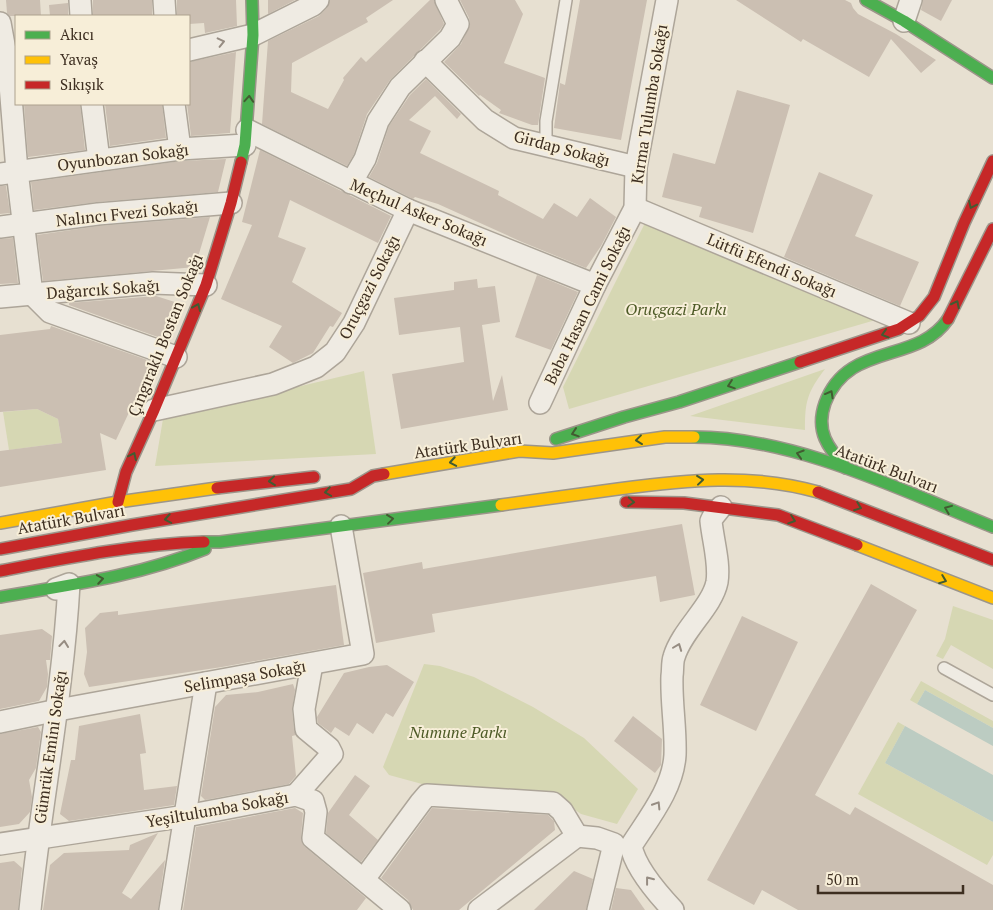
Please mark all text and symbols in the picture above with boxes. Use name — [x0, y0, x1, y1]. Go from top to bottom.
legend — [15, 15, 190, 105]
street label: Kırma Tulumba Sokağı — [626, 23, 672, 185]
text: Akıcı — [60, 24, 94, 44]
one-way arrow — [217, 37, 225, 48]
text: Yavaş — [60, 49, 98, 69]
text: Sıkışık — [60, 74, 104, 94]
one-way arrow — [243, 95, 254, 103]
street label: Girdap Sokağı — [511, 125, 613, 171]
street label: Oyunbozan Sokağı — [56, 138, 190, 176]
street label: Meçhul Asker Sokağı — [347, 173, 491, 251]
street label: Nalıncı Fvezi Sokağı — [55, 195, 199, 231]
one-way arrow — [968, 200, 978, 209]
street label: Baba Hasan Cami Sokağı — [539, 222, 635, 388]
street label: Lütfü Efendi Sokağı — [704, 228, 840, 302]
street label: Oruçgazi Sokağı — [333, 231, 405, 343]
street label: Çıngıraklı Bostan Sokağı — [122, 250, 208, 420]
street label: Dağarcık Sokağı — [46, 274, 161, 304]
park label: Oruçgazi Parkı — [625, 298, 727, 320]
one-way arrow — [950, 300, 960, 309]
one-way arrow — [191, 303, 202, 312]
one-way arrow — [881, 328, 889, 338]
one-way arrow — [727, 379, 735, 389]
one-way arrow — [824, 391, 834, 400]
street label: Atatürk Bulvarı — [413, 427, 523, 463]
one-way arrow — [572, 427, 580, 437]
one-way arrow — [635, 434, 643, 445]
street label: Atatürk Bulvarı — [832, 438, 942, 498]
one-way arrow — [796, 449, 805, 459]
one-way arrow — [127, 452, 137, 461]
one-way arrow — [449, 457, 458, 467]
one-way arrow — [268, 475, 276, 486]
one-way arrow — [696, 475, 704, 486]
one-way arrow — [324, 487, 332, 497]
one-way arrow — [627, 496, 635, 507]
street label: Atatürk Bulvarı — [16, 499, 127, 539]
one-way arrow — [853, 501, 862, 512]
one-way arrow — [944, 505, 953, 515]
one-way arrow — [163, 513, 172, 523]
one-way arrow — [386, 514, 394, 525]
one-way arrow — [787, 514, 796, 524]
one-way arrow — [938, 574, 947, 584]
one-way arrow — [95, 575, 104, 585]
one-way arrow — [58, 640, 69, 648]
one-way arrow — [671, 643, 682, 652]
street label: Selimpaşa Sokağı — [182, 654, 308, 698]
street label: Gümrük Emini Sokağı — [28, 669, 72, 825]
park label: Numune Parkı — [408, 721, 507, 743]
street label: Yeşiltulumba Sokağı — [144, 786, 290, 832]
one-way arrow — [650, 801, 660, 810]
scale bar — [818, 862, 963, 894]
text: 50 m — [826, 869, 859, 889]
one-way arrow — [647, 877, 655, 886]

